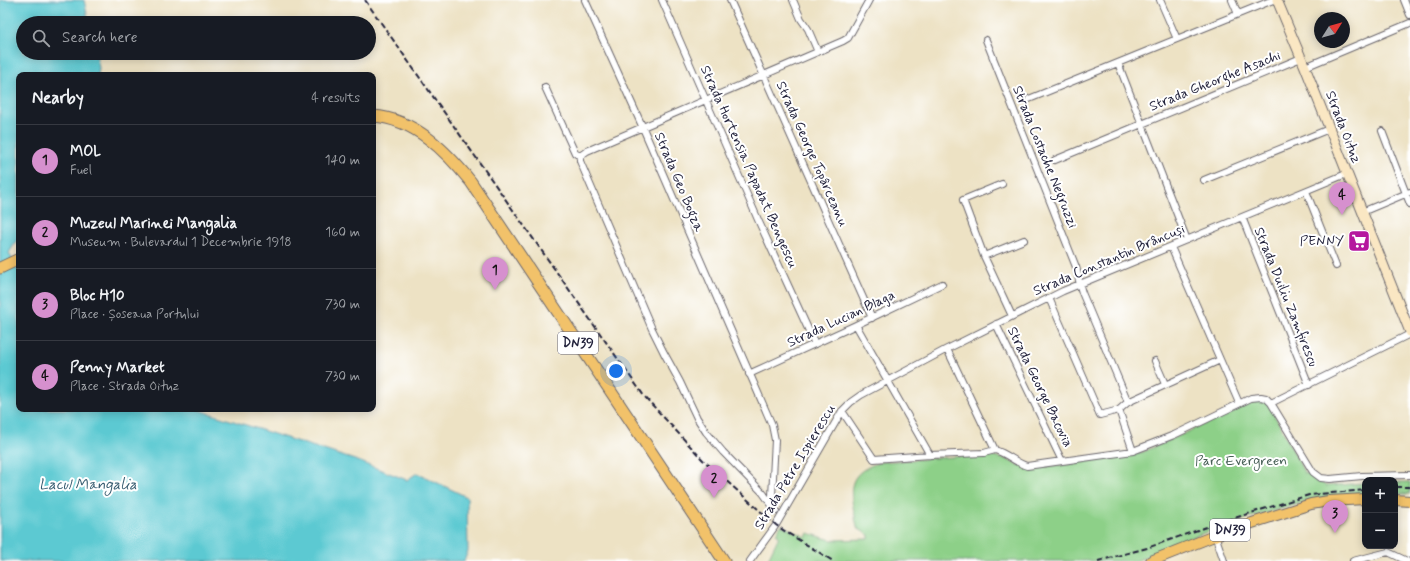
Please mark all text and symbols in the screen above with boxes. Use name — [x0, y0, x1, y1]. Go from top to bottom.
north arrow — [1314, 12, 1350, 48]
search box — [16, 16, 376, 60]
icon: search — [30, 27, 52, 49]
text: Search here — [62, 28, 138, 48]
street label: Strada Gheorghe Asachi — [1147, 46, 1284, 117]
street label: Strada Hortensia Papadat Bengescu — [696, 63, 802, 271]
street label: Strada George Topârceanu — [772, 79, 852, 230]
street label: Strada Costache Negruzzi — [1006, 83, 1082, 232]
text: Nearby — [32, 87, 84, 109]
street label: Strada Oituz — [1321, 88, 1365, 166]
text: 4 results — [311, 90, 360, 107]
street label: Strada Geo Bogza — [648, 130, 708, 236]
text: MOL — [70, 142, 101, 162]
text: 1 — [42, 152, 48, 169]
text: 140 m — [325, 152, 360, 169]
text: Fuel — [70, 162, 92, 179]
pin: 4 — [1329, 182, 1355, 215]
text: Muzeul Marinei Mangalia — [70, 214, 237, 234]
street label: Strada Constantin Brâncuși — [1030, 220, 1188, 300]
text: 2 — [42, 224, 48, 241]
text: 160 m — [325, 224, 360, 241]
street label: Strada Duiliu Zamfirescu — [1250, 225, 1322, 370]
supermarket icon: PENNY — [1346, 228, 1372, 254]
place label: PENNY — [1300, 232, 1344, 250]
text: Museum · Bulevardul 1 Decembrie 1918 — [70, 234, 292, 251]
pin: 1 — [482, 257, 508, 290]
text: Bloc H10 — [70, 286, 125, 306]
street label: Strada Lucian Blaga — [784, 286, 898, 352]
text: 3 — [42, 296, 48, 313]
text: 730 m — [325, 296, 360, 313]
text: Place · Șoseaua Portului — [70, 306, 199, 323]
street label: Strada George Bacovia — [1003, 324, 1077, 450]
road number: DN39 — [558, 332, 598, 354]
text: Penny Market — [70, 358, 165, 378]
your location — [606, 361, 626, 381]
text: 4 — [41, 368, 49, 385]
text: 730 m — [325, 368, 360, 385]
text: Place · Strada Oituz — [70, 378, 179, 395]
street label: Strada Petre Ispierescu — [750, 401, 840, 533]
park label: Parc Evergreen — [1195, 452, 1287, 471]
pin: 2 — [701, 465, 727, 498]
water label: Lacul Mangalia — [39, 475, 137, 496]
map controls — [1362, 477, 1398, 549]
button: + — [1362, 477, 1398, 513]
pin: 3 — [1322, 500, 1348, 533]
button: − — [1362, 513, 1398, 549]
road number: DN39 — [1210, 519, 1250, 541]

